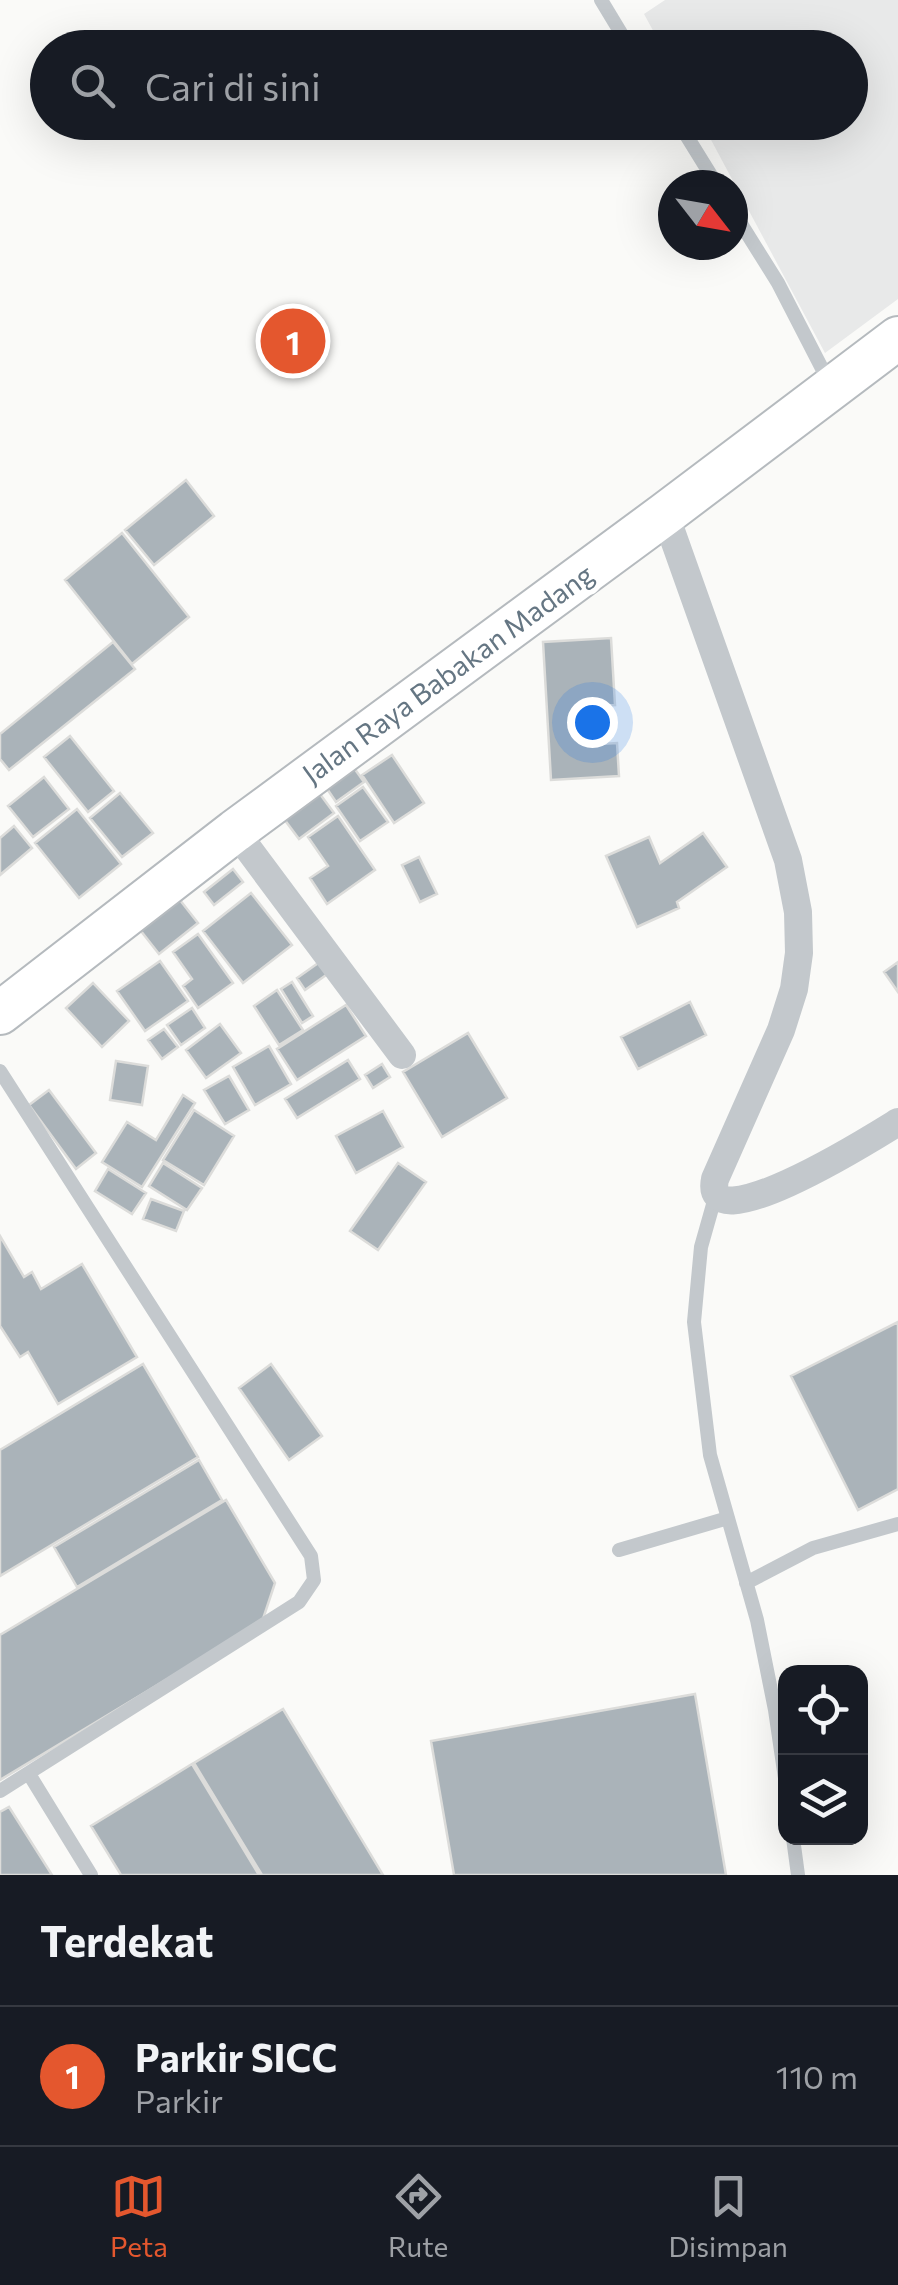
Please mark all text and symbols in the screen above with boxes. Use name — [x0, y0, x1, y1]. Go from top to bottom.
search box — [30, 30, 868, 140]
icon: search — [65, 58, 120, 113]
text: Cari di sini — [145, 62, 321, 109]
north arrow — [658, 170, 748, 260]
pin: 1 — [260, 304, 326, 378]
street label: Jalan Raya Babakan Madang — [295, 556, 600, 790]
your location — [567, 697, 618, 748]
map controls — [778, 1665, 868, 1845]
button: locate — [778, 1665, 868, 1755]
button: layers — [778, 1755, 868, 1845]
text: Terdekat — [40, 1914, 214, 1966]
text: Parkir SICC — [135, 2033, 337, 2080]
text: 1 — [65, 2056, 80, 2096]
text: 110 m — [776, 2056, 858, 2096]
text: Parkir — [135, 2080, 223, 2120]
tab: Peta — [110, 2169, 168, 2263]
tab: Rute — [388, 2169, 448, 2263]
tab: Disimpan — [668, 2169, 788, 2263]

